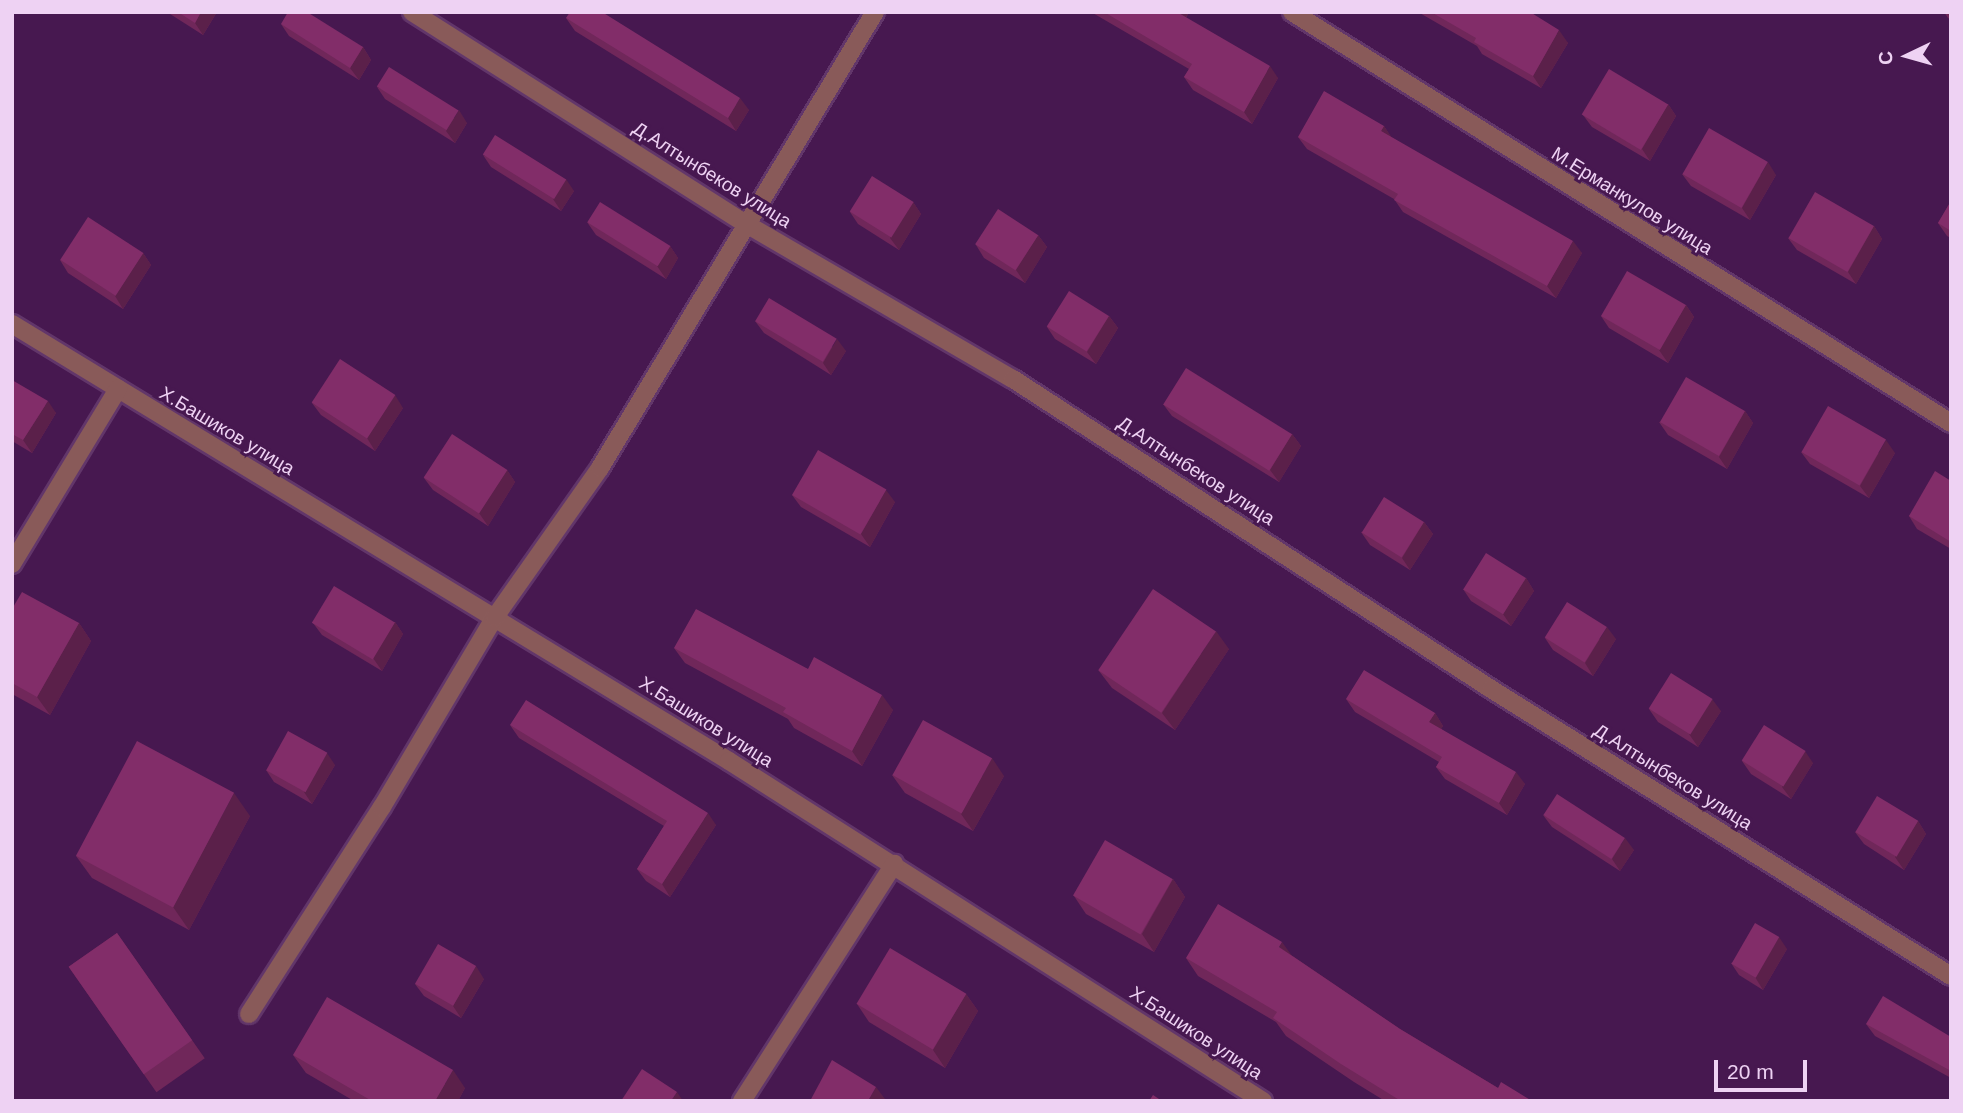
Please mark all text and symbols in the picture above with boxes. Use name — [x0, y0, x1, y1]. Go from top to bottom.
north arrow — [1872, 21, 1942, 91]
text: С — [1875, 50, 1897, 66]
street label: Д.Алтынбеков улица — [628, 117, 796, 233]
street label: М.Ерманкулов улица — [1547, 142, 1717, 260]
street label: Х.Башиков улица — [155, 382, 299, 480]
street label: Д.Алтынбеков улица — [1113, 412, 1279, 530]
street label: Х.Башиков улица — [635, 672, 777, 772]
street label: Д.Алтынбеков улица — [1589, 719, 1757, 835]
street label: Х.Башиков улица — [1125, 982, 1267, 1084]
scale bar — [1718, 1046, 1811, 1090]
text: 20 m — [1727, 1060, 1774, 1083]

